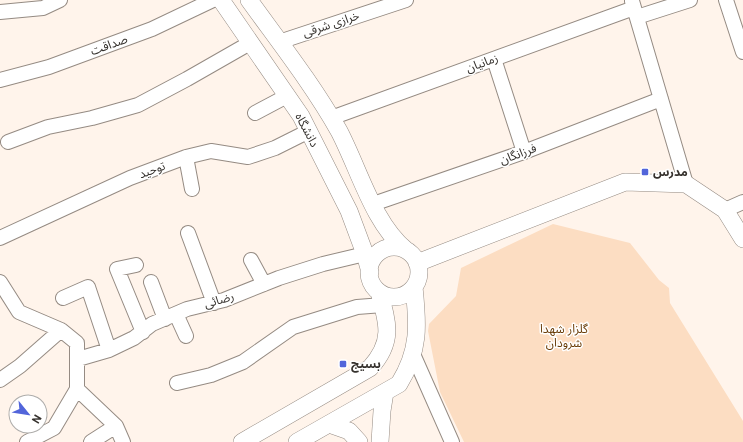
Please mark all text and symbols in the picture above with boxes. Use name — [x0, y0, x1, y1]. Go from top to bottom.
street label: خرازی شرقی — [301, 8, 361, 40]
street label: صداقت — [88, 32, 130, 58]
street label: زمانیان — [464, 51, 500, 75]
street label: دانشگاه — [292, 111, 322, 150]
street label: فرزانگان — [498, 141, 538, 167]
street label: توحید — [137, 158, 168, 181]
place label: مدرس — [653, 165, 688, 179]
marker: مدرس — [640, 167, 650, 177]
street label: رضائی — [202, 289, 236, 311]
park label: گلزار شهدا شرودان — [540, 322, 589, 350]
place label: بسیج — [351, 357, 381, 373]
marker: بسیج — [338, 359, 348, 369]
north arrow — [8, 394, 48, 434]
text: N — [29, 412, 44, 426]

